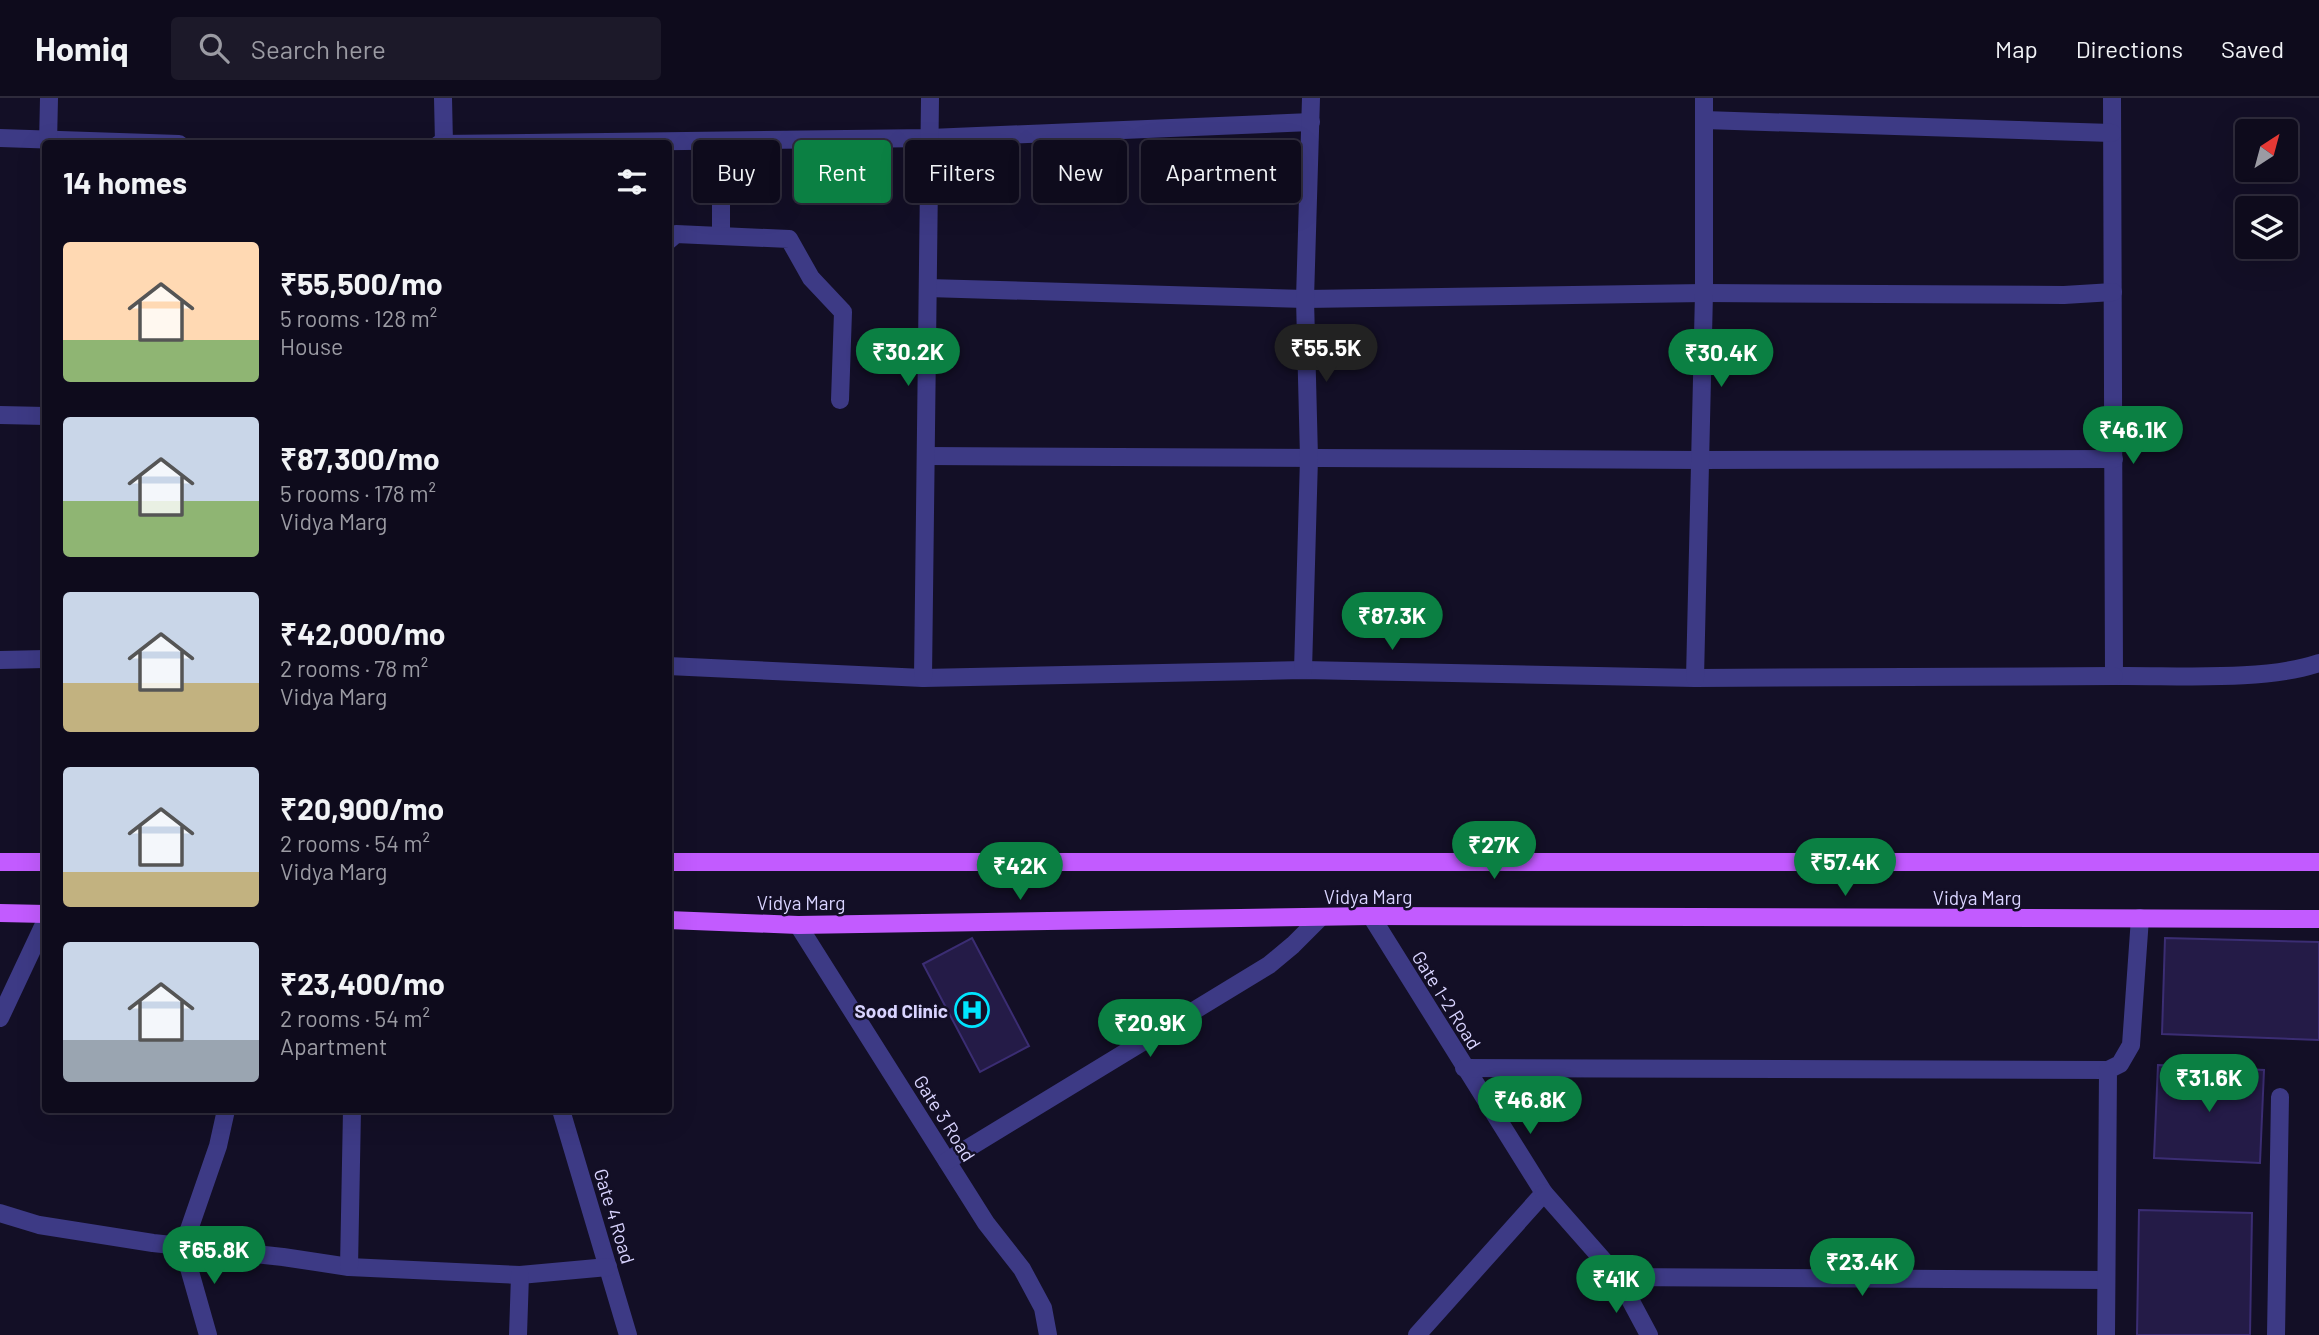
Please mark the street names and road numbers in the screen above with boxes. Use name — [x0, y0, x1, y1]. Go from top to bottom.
street label: Vidya Marg — [1324, 885, 1412, 908]
street label: Vidya Marg — [1933, 886, 2021, 909]
street label: Vidya Marg — [757, 891, 845, 914]
street label: Gate 1-2 Road — [1408, 946, 1486, 1054]
street label: Gate 3 Road — [909, 1071, 981, 1165]
street label: Gate 4 Road — [590, 1166, 640, 1266]

